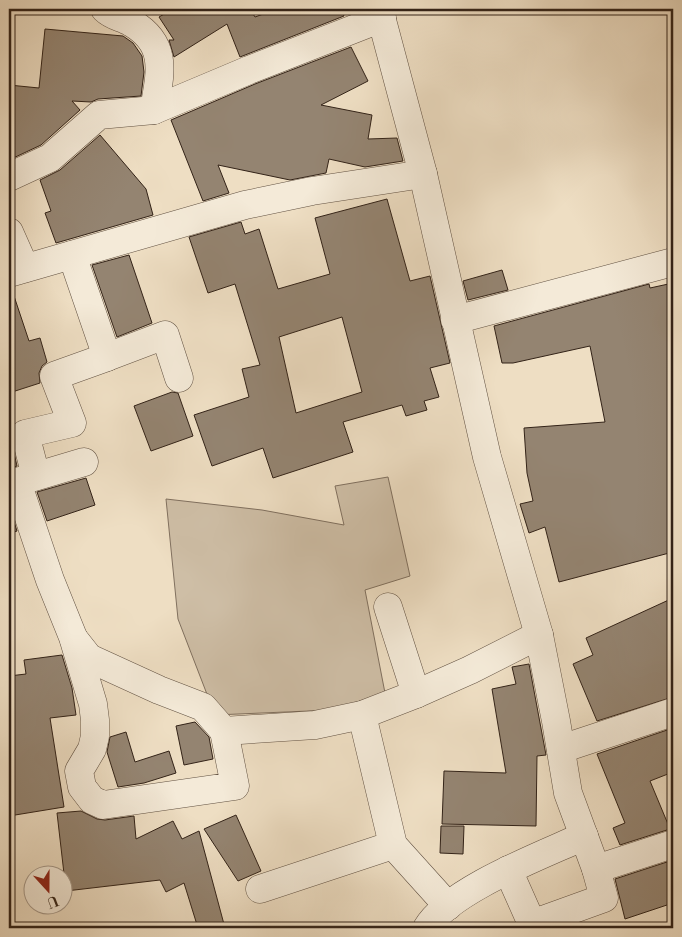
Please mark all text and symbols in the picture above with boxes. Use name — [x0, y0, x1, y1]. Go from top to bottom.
north arrow — [22, 864, 72, 914]
text: U — [44, 891, 61, 912]

